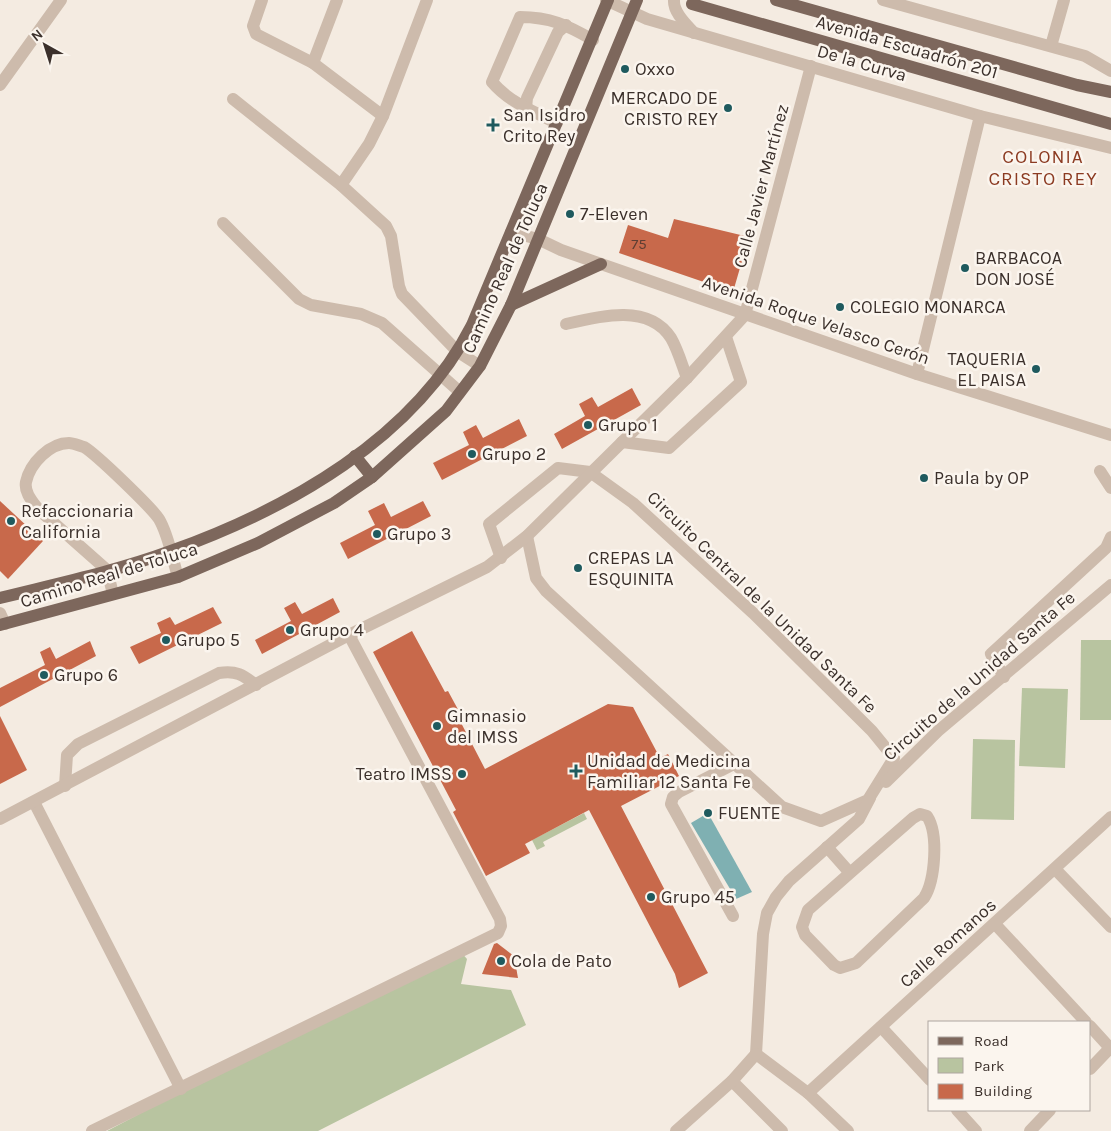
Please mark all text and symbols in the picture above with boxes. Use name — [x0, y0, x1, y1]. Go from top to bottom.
street label: Avenida Escuadrón 201 — [814, 10, 1000, 84]
north arrow — [20, 20, 70, 70]
text: N — [28, 26, 46, 45]
street label: De la Curva — [815, 40, 909, 86]
place label: Oxxo — [635, 58, 675, 80]
marker: Oxxo — [619, 63, 631, 75]
place label: MERCADO DE CRISTO REY — [610, 87, 718, 130]
marker: MERCADO DE CRISTO REY — [722, 102, 734, 114]
street label: Calle Javier Martínez — [729, 102, 793, 270]
place label: San Isidro Crito Rey — [503, 104, 586, 147]
marker: San Isidro Crito Rey — [487, 119, 499, 131]
district label: COLONIA CRISTO REY — [988, 146, 1098, 190]
street label: Camino Real de Toluca — [457, 179, 553, 357]
place label: 7-Eleven — [580, 203, 648, 225]
marker: 7-Eleven — [564, 208, 576, 220]
house number: 75 — [631, 235, 647, 253]
place label: BARBACOA DON JOSÉ — [975, 247, 1062, 290]
marker: BARBACOA DON JOSÉ — [959, 262, 971, 274]
street label: Avenida Roque Velasco Cerón — [699, 271, 933, 369]
place label: COLEGIO MONARCA — [850, 296, 1006, 318]
marker: COLEGIO MONARCA — [834, 301, 846, 313]
place label: TAQUERIA EL PAISA — [947, 348, 1026, 391]
marker: TAQUERIA EL PAISA — [1030, 363, 1042, 375]
place label: Grupo 1 — [598, 414, 658, 436]
marker: Grupo 1 — [582, 419, 594, 431]
place label: Grupo 2 — [482, 443, 546, 465]
marker: Grupo 2 — [466, 448, 478, 460]
place label: Paula by OP — [934, 467, 1029, 489]
marker: Paula by OP — [918, 472, 930, 484]
street label: Circuito Central de la Unidad Santa Fe — [643, 486, 881, 718]
place label: Refaccionaria California — [21, 500, 134, 543]
marker: Refaccionaria California — [5, 515, 17, 527]
place label: Grupo 3 — [387, 523, 451, 545]
marker: Grupo 3 — [371, 528, 383, 540]
street label: Camino Real de Toluca — [18, 538, 200, 612]
place label: CREPAS LA ESQUINITA — [588, 547, 674, 590]
marker: CREPAS LA ESQUINITA — [572, 562, 584, 574]
street label: Circuito de la Unidad Santa Fe — [879, 587, 1079, 765]
place label: Grupo 4 — [300, 619, 364, 641]
marker: Grupo 4 — [284, 624, 296, 636]
place label: Grupo 5 — [176, 629, 240, 651]
marker: Grupo 5 — [160, 634, 172, 646]
place label: Grupo 6 — [54, 664, 118, 686]
marker: Grupo 6 — [38, 669, 50, 681]
place label: Gimnasio del IMSS — [447, 705, 526, 748]
marker: Gimnasio del IMSS — [431, 720, 443, 732]
place label: Unidad de Medicina Familiar 12 Santa Fe — [587, 750, 751, 793]
place label: Teatro IMSS — [356, 763, 452, 785]
marker: Unidad de Medicina Familiar 12 Santa Fe — [569, 764, 583, 778]
marker: Teatro IMSS — [456, 768, 468, 780]
place label: FUENTE — [718, 802, 781, 824]
marker: FUENTE — [702, 807, 714, 819]
place label: Grupo 45 — [661, 886, 735, 908]
marker: Grupo 45 — [645, 891, 657, 903]
street label: Calle Romanos — [895, 894, 1001, 992]
place label: Cola de Pato — [511, 950, 612, 972]
marker: Cola de Pato — [495, 955, 507, 967]
legend — [928, 1021, 1091, 1111]
text: Road — [974, 1032, 1009, 1050]
text: Park — [974, 1057, 1004, 1075]
text: Building — [974, 1082, 1032, 1100]

